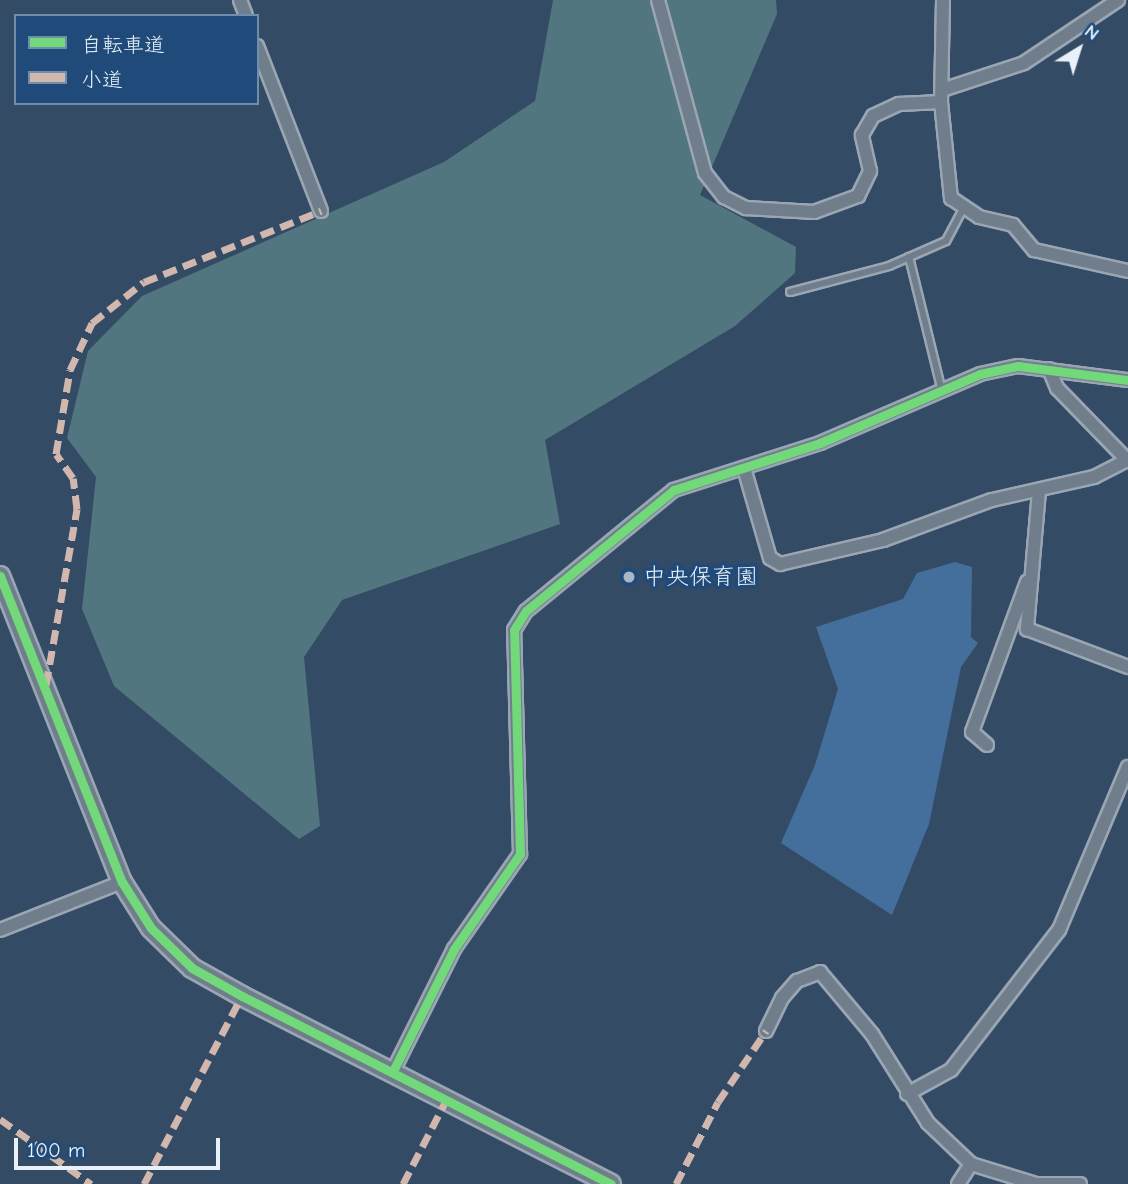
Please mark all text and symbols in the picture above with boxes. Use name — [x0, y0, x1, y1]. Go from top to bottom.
legend — [14, 14, 259, 105]
north arrow — [1044, 14, 1114, 84]
text: N — [1080, 20, 1104, 45]
text: 自転車道 — [81, 33, 165, 57]
text: 小道 — [81, 68, 123, 92]
place label: 中央保育園 — [643, 563, 758, 591]
marker: 中央保育園 — [621, 569, 637, 585]
scale bar — [18, 1124, 224, 1168]
text: 100 m — [27, 1138, 85, 1162]

